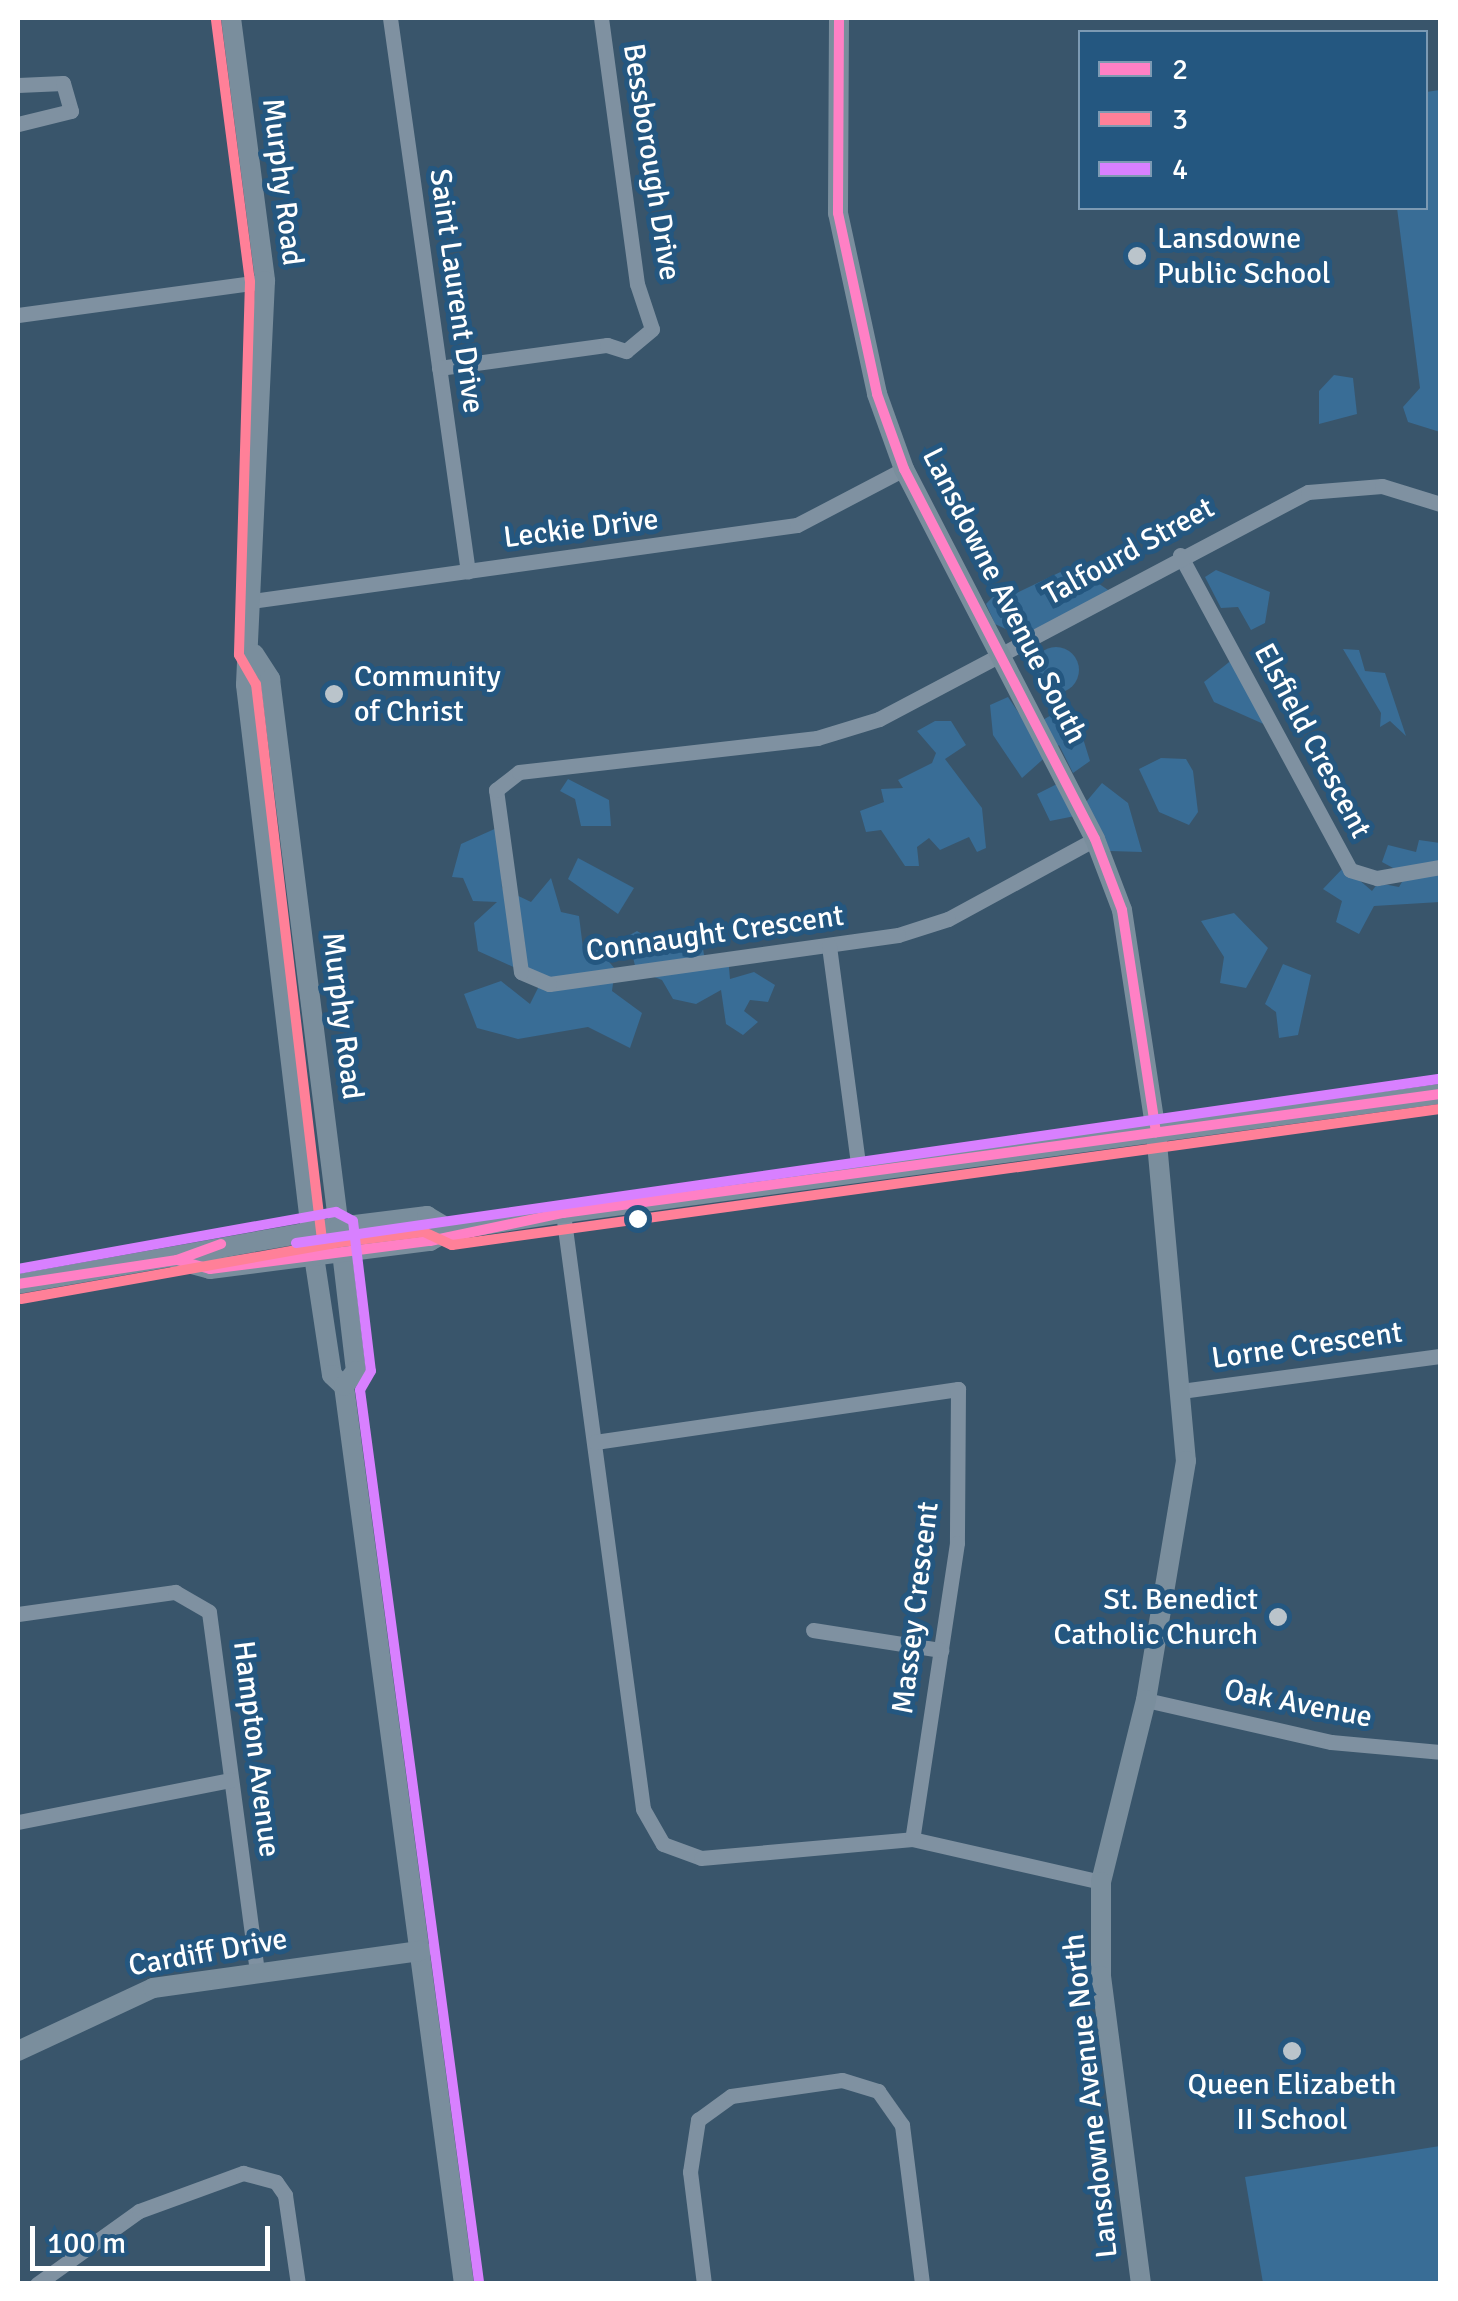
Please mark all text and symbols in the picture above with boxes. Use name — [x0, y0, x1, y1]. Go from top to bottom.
legend — [1078, 30, 1428, 210]
street label: Bessborough Drive — [615, 41, 687, 283]
text: 2 — [1172, 51, 1188, 88]
street label: Murphy Road — [254, 96, 310, 268]
text: 3 — [1172, 101, 1188, 138]
text: 4 — [1172, 151, 1188, 188]
street label: Saint Laurent Drive — [421, 166, 491, 416]
place label: Lansdowne Public School — [1157, 221, 1331, 292]
marker: Lansdowne Public School — [1126, 245, 1148, 267]
street label: Lansdowne Avenue South — [914, 442, 1094, 750]
street label: Talfourd Street — [1037, 490, 1221, 614]
street label: Leckie Drive — [502, 502, 660, 556]
street label: Elsfield Crescent — [1246, 638, 1378, 844]
place label: Community of Christ — [354, 659, 501, 730]
marker: Community of Christ — [323, 683, 345, 705]
street label: Connaught Crescent — [584, 898, 846, 970]
street label: Murphy Road — [314, 930, 370, 1102]
unlabelled marker — [628, 1209, 648, 1229]
street label: Lorne Crescent — [1209, 1315, 1405, 1377]
street label: Massey Crescent — [885, 1500, 947, 1716]
place label: St. Benedict Catholic Church — [1053, 1582, 1258, 1652]
marker: St. Benedict Catholic Church — [1267, 1606, 1289, 1628]
street label: Hampton Avenue — [225, 1639, 287, 1859]
street label: Oak Avenue — [1221, 1672, 1375, 1736]
street label: Cardiff Drive — [126, 1921, 290, 1985]
street label: Lansdowne Avenue North — [1056, 1932, 1126, 2260]
marker: Queen Elizabeth II School — [1281, 2040, 1303, 2062]
place label: Queen Elizabeth II School — [1188, 2067, 1396, 2138]
scale bar — [35, 2206, 275, 2268]
text: 100 m — [47, 2225, 126, 2262]

